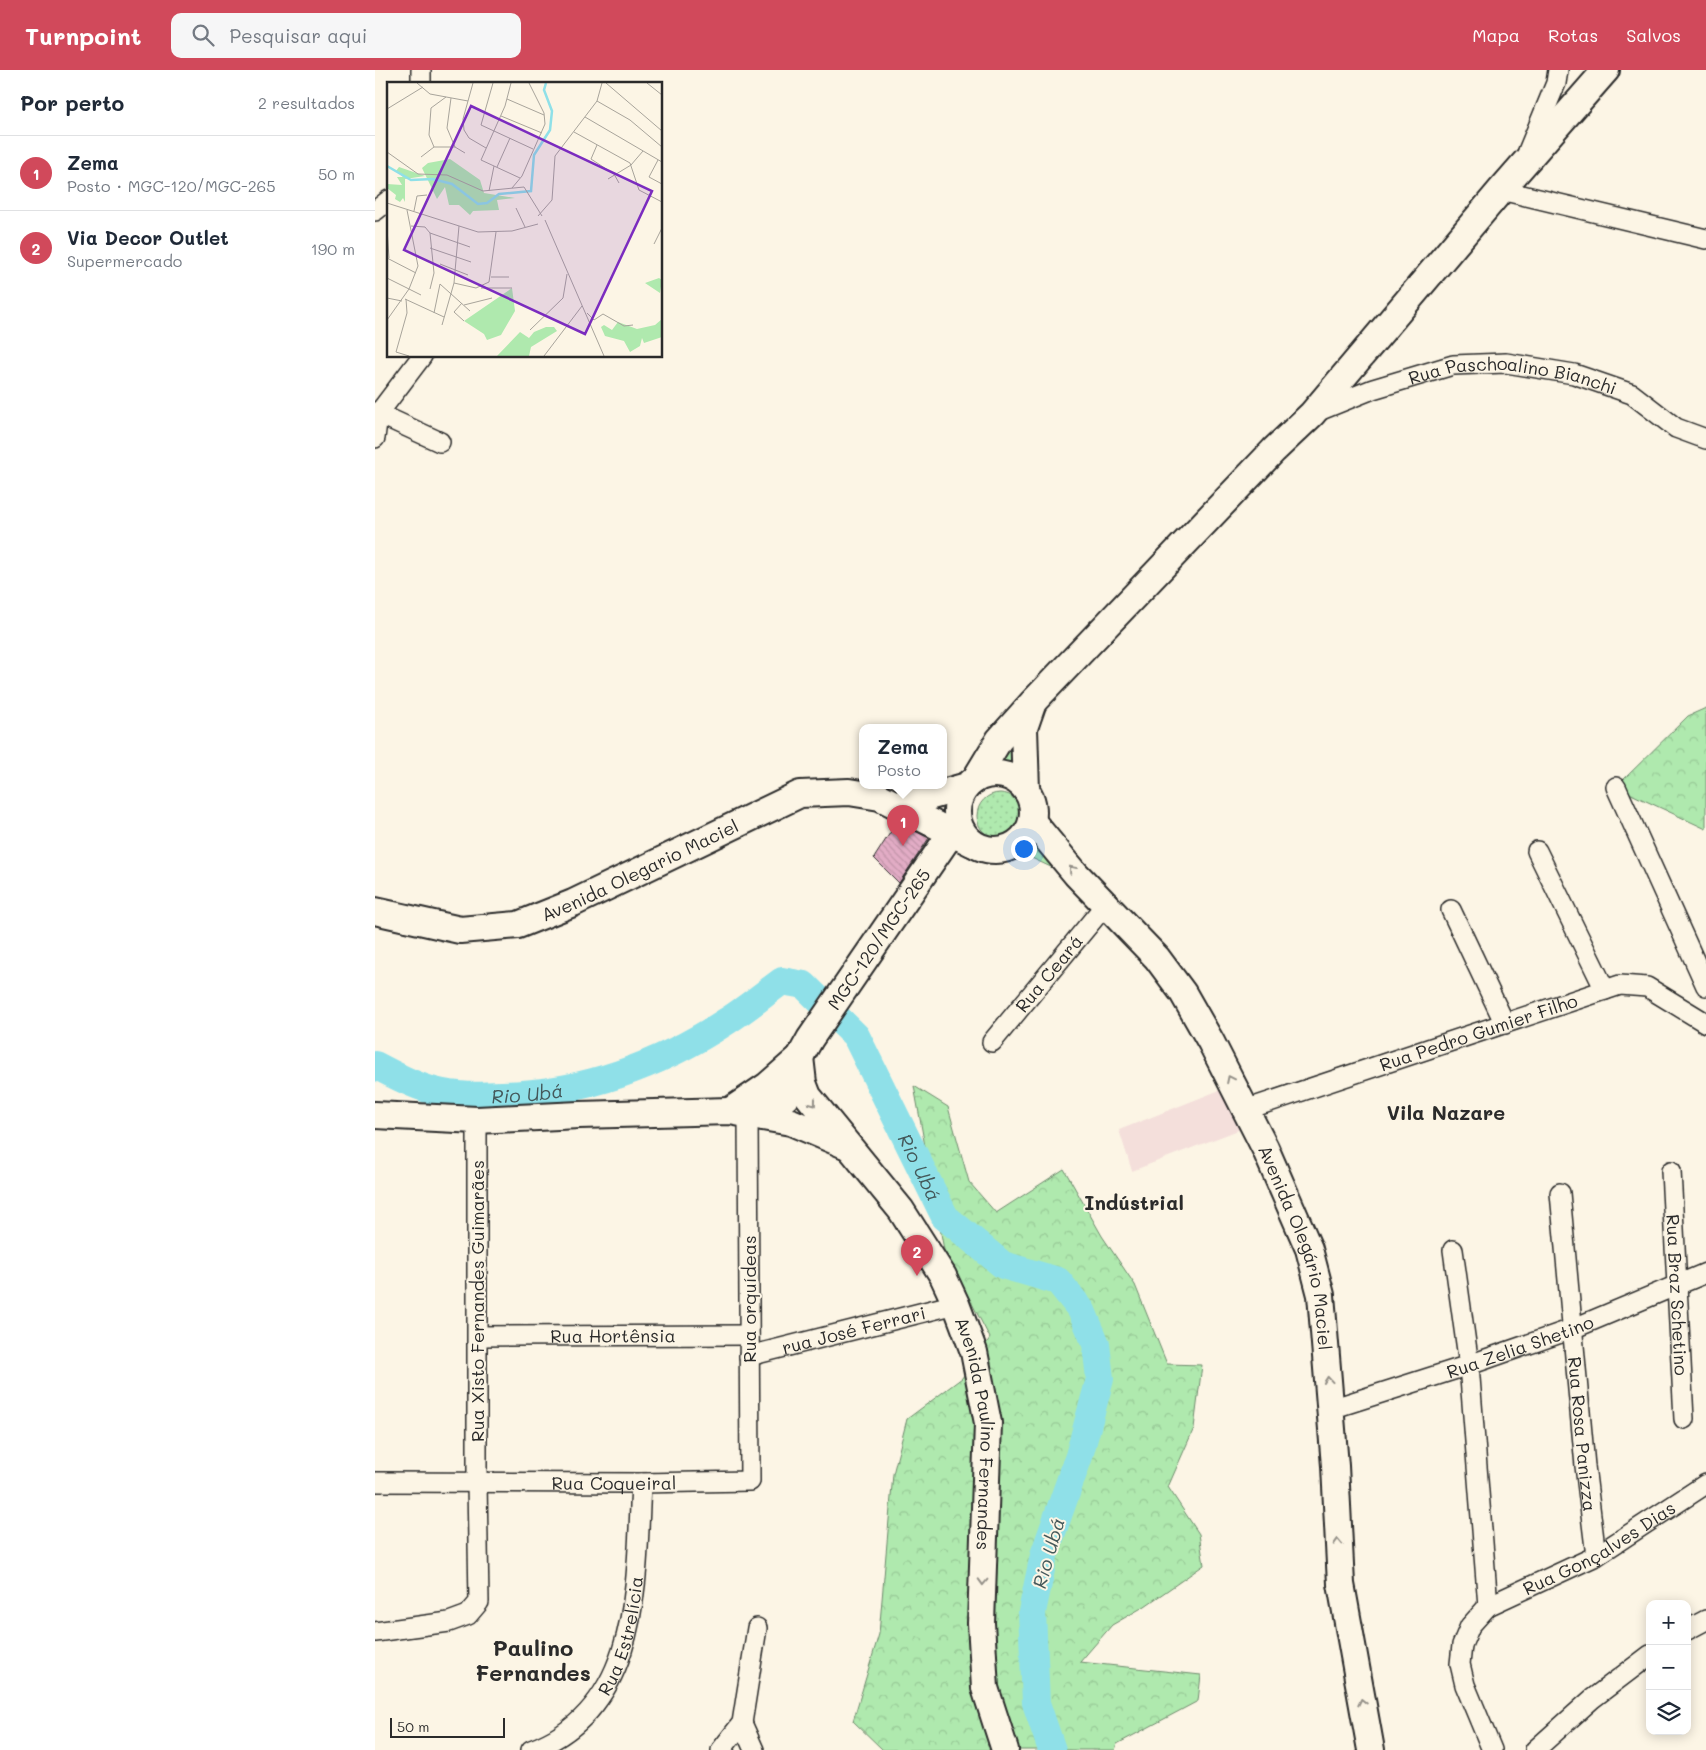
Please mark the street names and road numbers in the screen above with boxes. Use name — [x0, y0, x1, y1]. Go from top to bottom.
street label: Rua Paschoalino Bianchi — [1405, 351, 1620, 400]
street label: Avenida Olegario Maciel — [538, 813, 742, 926]
street label: MGC-120/MGC-265 — [822, 864, 936, 1014]
street label: Rua Ceará — [1010, 930, 1088, 1017]
street label: Rua Pedro Gumier Filho — [1376, 988, 1581, 1076]
street label: Avenida Olegário Maciel — [1253, 1141, 1337, 1351]
street label: Rua Xisto Fernandes Guimarães — [465, 1160, 489, 1442]
street label: Rua Braz Schetino — [1661, 1213, 1694, 1377]
street label: Rua orquídeas — [737, 1235, 761, 1363]
street label: rua José Ferrari — [779, 1300, 928, 1359]
street label: Rua Zelia Shetino — [1443, 1309, 1597, 1383]
street label: Avenida Paulino Fernandes — [950, 1313, 1000, 1551]
street label: Rua Hortênsia — [550, 1323, 676, 1348]
street label: Rua Rosa Panizza — [1563, 1356, 1602, 1513]
street label: Rua Coqueiral — [552, 1470, 677, 1495]
street label: Rua Gonçalves Dias — [1519, 1495, 1680, 1600]
street label: Rua Estrelícia — [592, 1575, 648, 1700]

